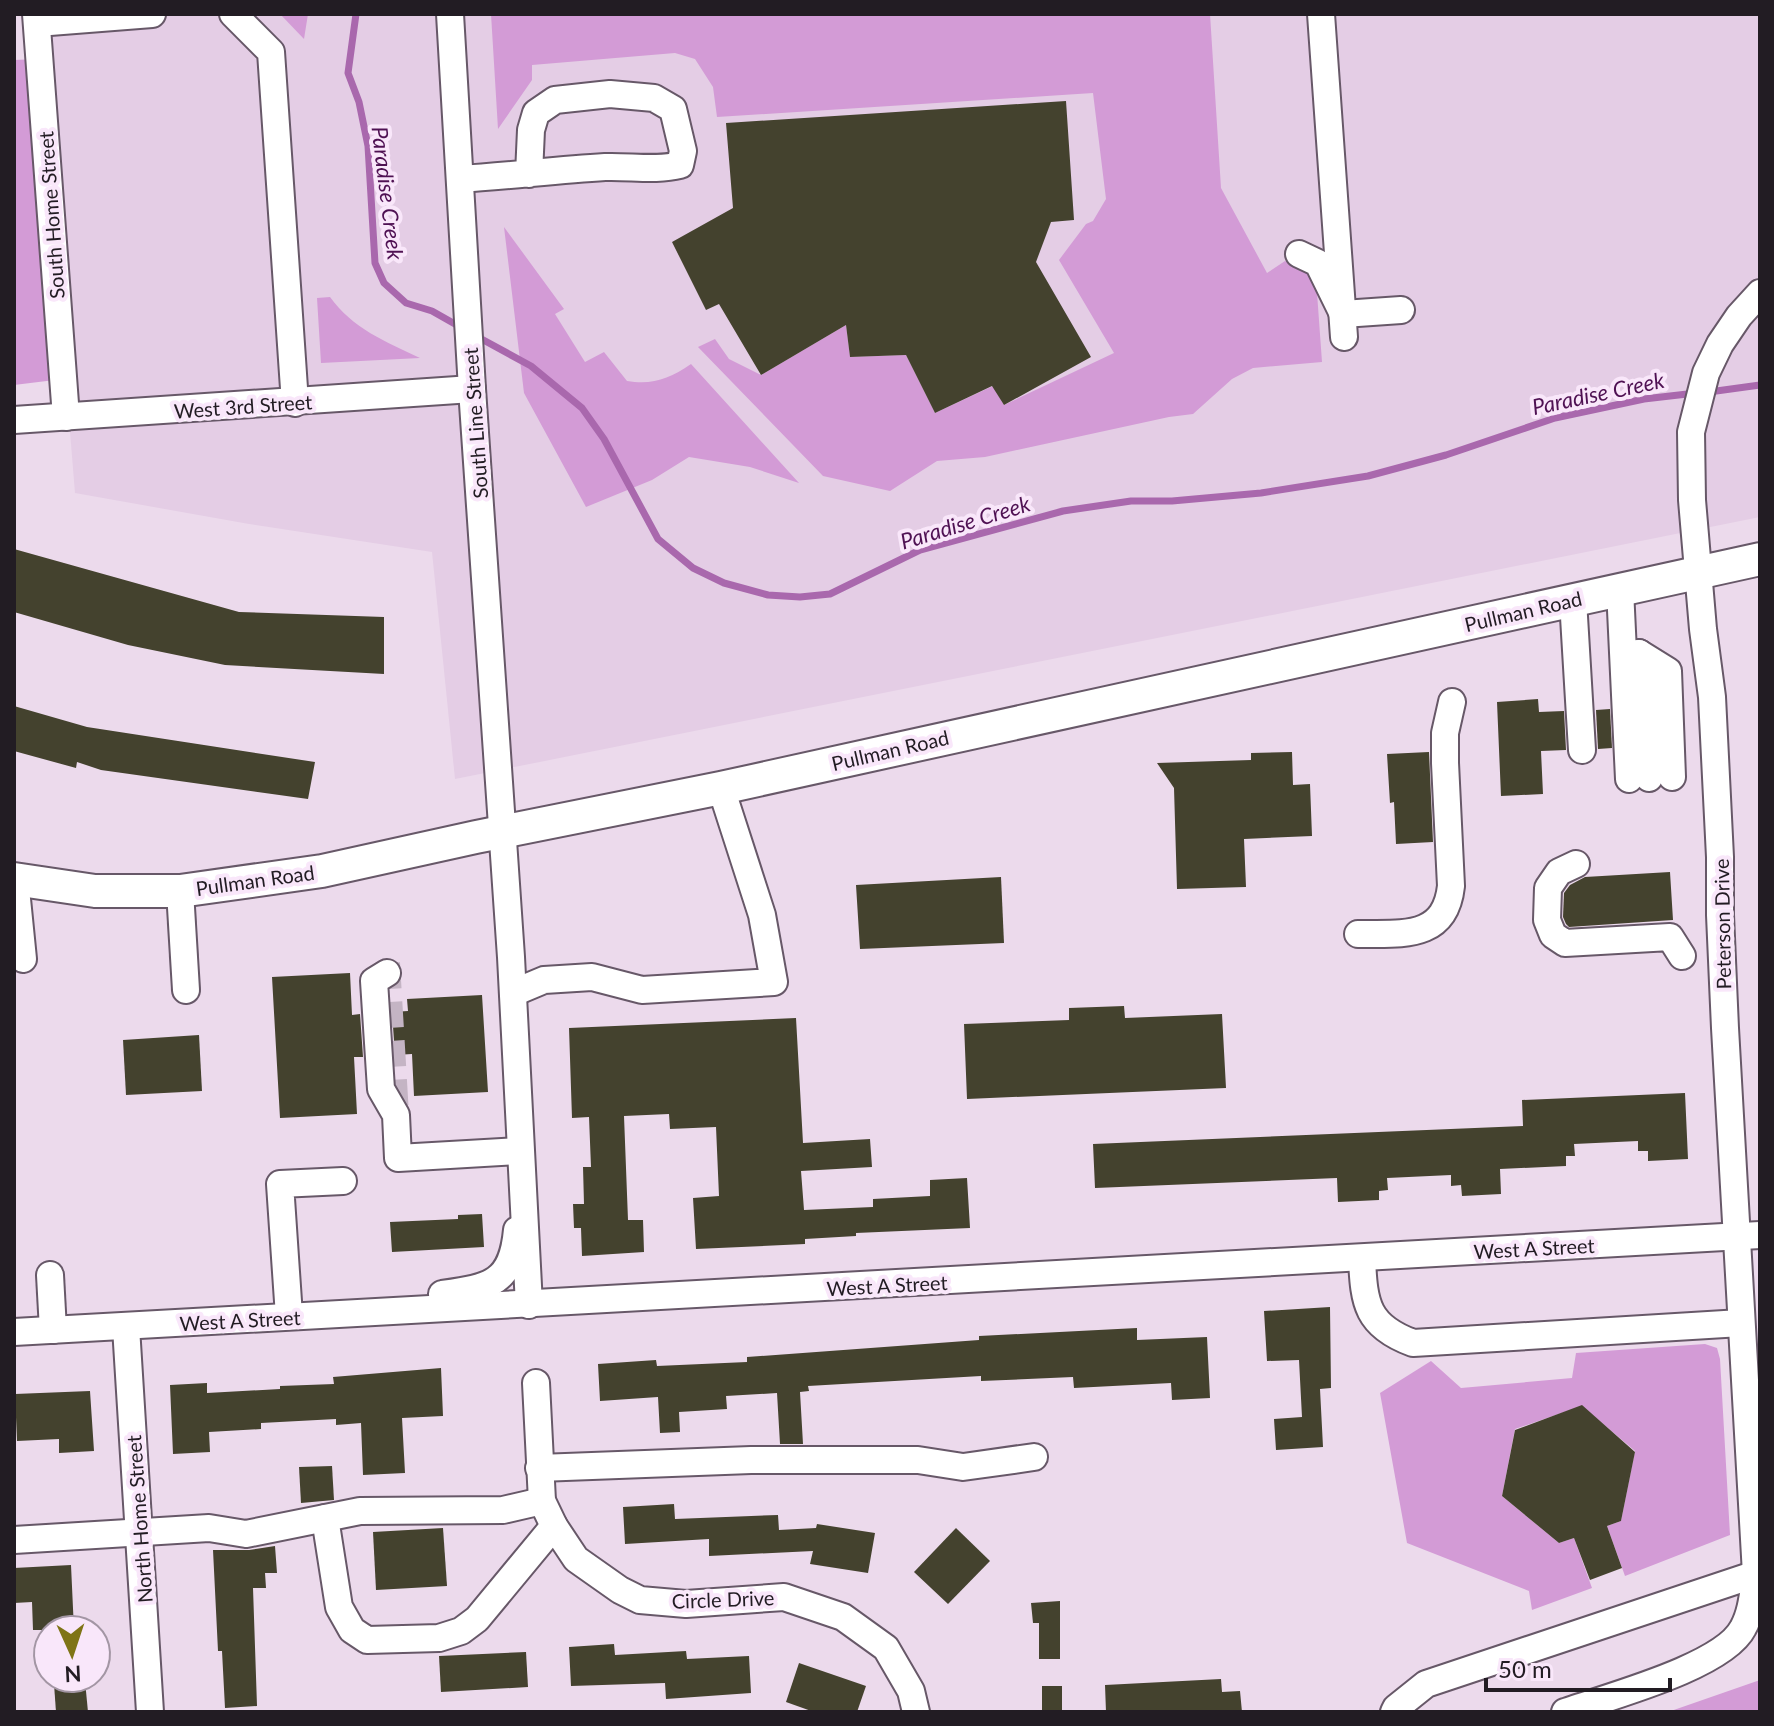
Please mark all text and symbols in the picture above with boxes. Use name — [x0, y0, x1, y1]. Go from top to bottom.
water label: Paradise Creek — [366, 125, 410, 262]
street label: South Home Street — [33, 130, 69, 300]
street label: South Line Street — [458, 347, 492, 499]
water label: Paradise Creek — [1530, 366, 1667, 420]
street label: West 3rd Street — [173, 389, 313, 423]
water label: Paradise Creek — [897, 489, 1034, 555]
street label: Pullman Road — [1462, 586, 1584, 636]
street label: Pullman Road — [829, 725, 951, 775]
street label: Peterson Drive — [1709, 858, 1735, 990]
street label: Pullman Road — [194, 860, 316, 900]
street label: West A Street — [1473, 1233, 1595, 1263]
street label: West A Street — [826, 1270, 948, 1300]
street label: West A Street — [179, 1305, 301, 1335]
street label: North Home Street — [121, 1434, 157, 1604]
street label: Circle Drive — [671, 1585, 775, 1613]
north arrow — [32, 1614, 112, 1694]
scale bar — [1486, 1642, 1670, 1692]
text: 50 m — [1498, 1654, 1552, 1683]
text: N — [64, 1661, 82, 1688]

